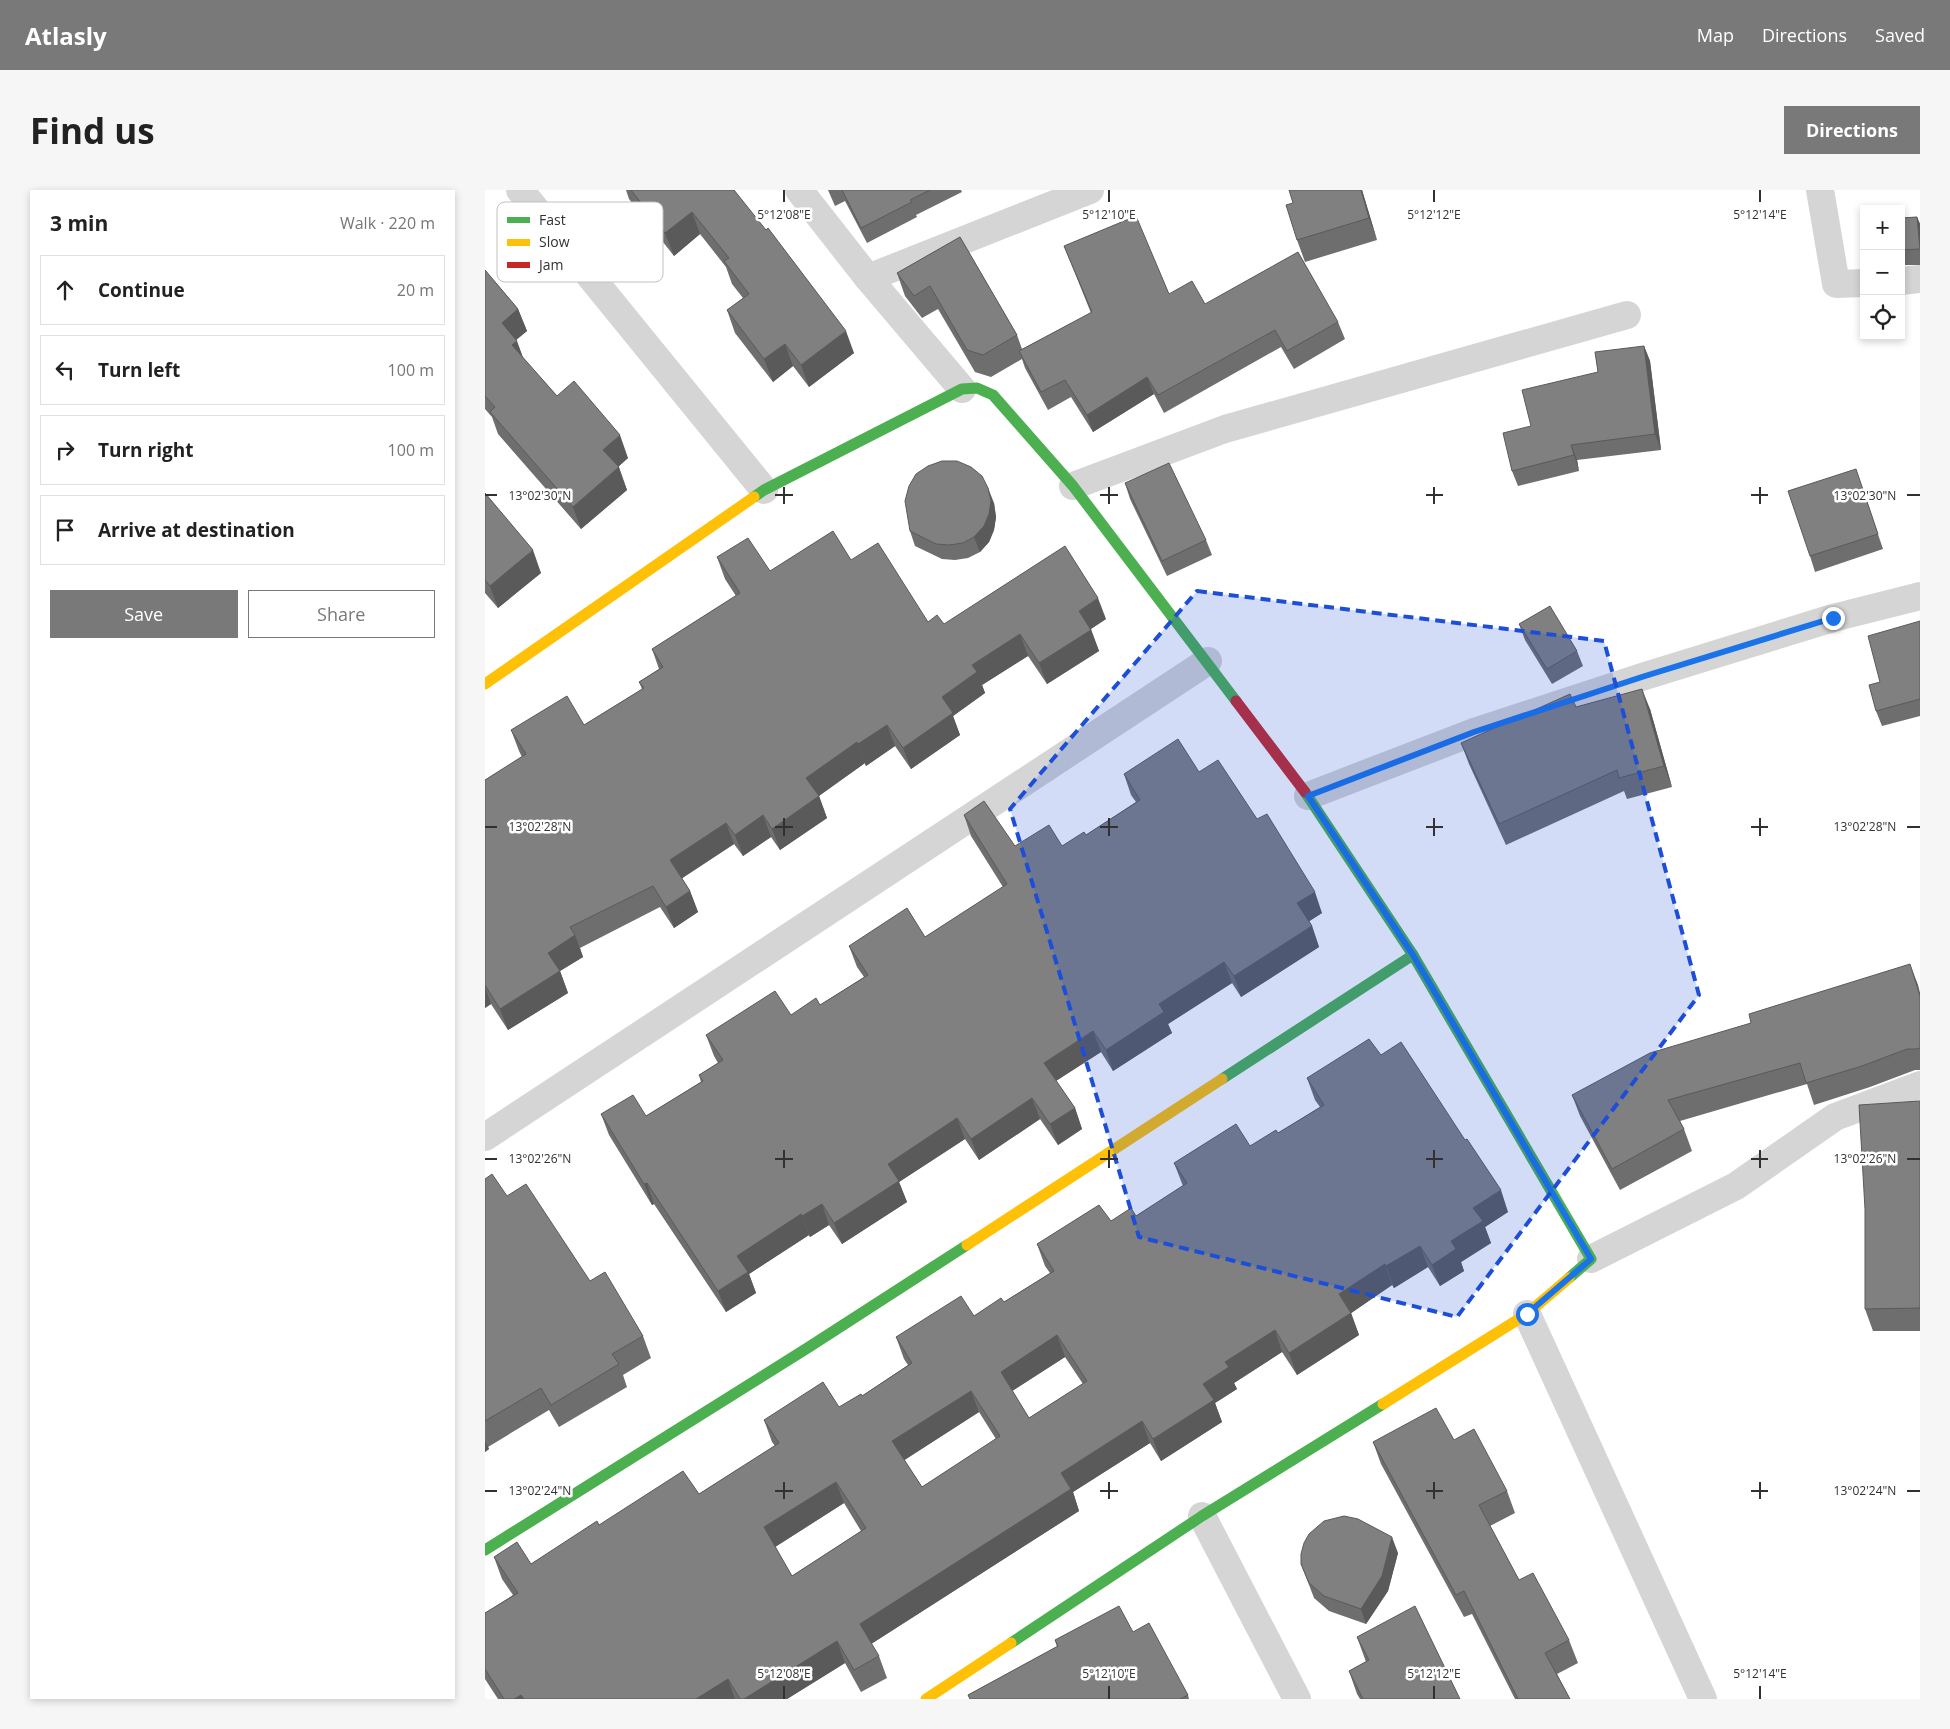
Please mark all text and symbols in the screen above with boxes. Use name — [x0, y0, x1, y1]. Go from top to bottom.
text: Atlasly — [25, 19, 107, 52]
text: Map — [1697, 23, 1734, 47]
text: Directions — [1762, 23, 1847, 47]
text: Saved — [1875, 23, 1925, 47]
button: Directions — [1784, 106, 1920, 154]
text: Find us — [30, 107, 155, 154]
legend — [497, 202, 663, 282]
map controls — [1860, 205, 1905, 340]
button: + — [1860, 205, 1905, 250]
text: 5°12'08"E — [757, 206, 811, 223]
text: 5°12'10"E — [1082, 206, 1136, 223]
text: 5°12'12"E — [1407, 206, 1461, 223]
text: 5°12'14"E — [1733, 206, 1787, 223]
text: 3 min — [50, 209, 108, 237]
text: Fast — [539, 210, 566, 229]
text: Walk · 220 m — [340, 212, 435, 234]
text: Slow — [539, 232, 570, 251]
button: − — [1860, 250, 1905, 295]
text: Jam — [537, 255, 564, 274]
icon: ahead — [51, 276, 79, 304]
text: Continue — [98, 277, 185, 303]
text: 20 m — [397, 279, 434, 301]
button: locate — [1860, 295, 1905, 340]
icon: left — [51, 356, 79, 384]
text: Turn left — [98, 357, 180, 383]
text: 100 m — [388, 359, 434, 381]
icon: right — [51, 436, 79, 464]
text: Turn right — [98, 437, 193, 463]
text: 100 m — [388, 439, 434, 461]
text: 13°02'30"N — [509, 487, 571, 504]
text: 13°02'30"N — [1834, 487, 1896, 504]
icon: arrive — [51, 516, 79, 544]
text: Arrive at destination — [98, 517, 295, 543]
button: Save — [50, 590, 238, 638]
button: Share — [248, 590, 435, 638]
route end — [1822, 607, 1845, 630]
text: 13°02'28"N — [509, 818, 571, 835]
text: 13°02'28"N — [1834, 818, 1896, 835]
text: 13°02'26"N — [509, 1150, 571, 1167]
text: 13°02'26"N — [1834, 1150, 1896, 1167]
route start — [1516, 1303, 1539, 1326]
text: 13°02'24"N — [509, 1482, 571, 1499]
text: 13°02'24"N — [1834, 1482, 1896, 1499]
text: 5°12'08"E — [757, 1665, 811, 1682]
text: 5°12'10"E — [1082, 1665, 1136, 1682]
text: 5°12'12"E — [1407, 1665, 1461, 1682]
text: 5°12'14"E — [1733, 1665, 1787, 1682]

